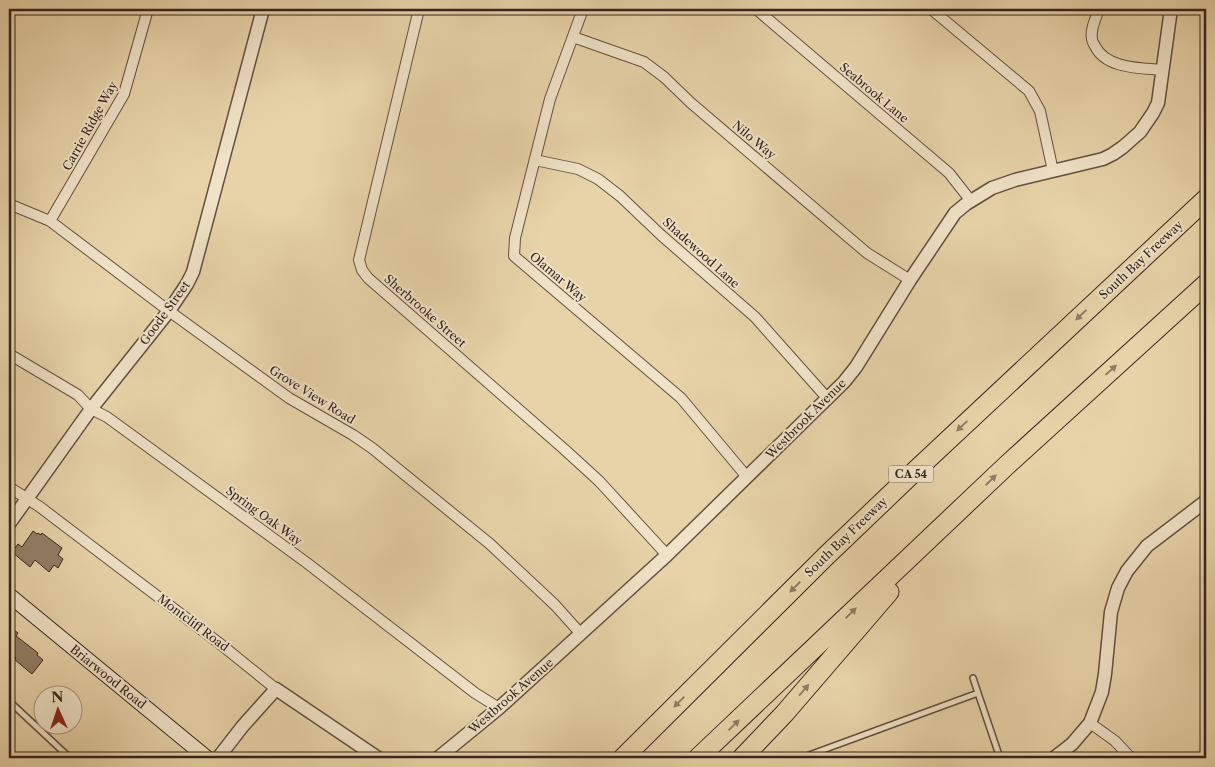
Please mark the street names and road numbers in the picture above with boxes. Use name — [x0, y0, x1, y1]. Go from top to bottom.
street label: Seabrook Lane — [837, 59, 912, 126]
street label: Carrie Ridge Way — [59, 78, 120, 173]
street label: Nilo Way — [730, 117, 779, 162]
street label: Shadewood Lane — [660, 214, 743, 291]
street label: South Bay Freeway — [1096, 217, 1186, 302]
street label: Olamar Way — [527, 248, 590, 305]
street label: Sherbrooke Street — [381, 271, 470, 351]
street label: Goode Street — [136, 277, 193, 348]
street label: Grove View Road — [267, 362, 359, 427]
street label: Westbrook Avenue — [762, 375, 849, 463]
road number: CA 54 — [888, 466, 934, 482]
street label: Spring Oak Way — [223, 483, 306, 549]
street label: South Bay Freeway — [801, 493, 890, 580]
street label: Montcliff Road — [155, 591, 233, 655]
street label: Briarwood Road — [67, 642, 150, 712]
street label: Westbrook Avenue — [465, 655, 556, 737]

